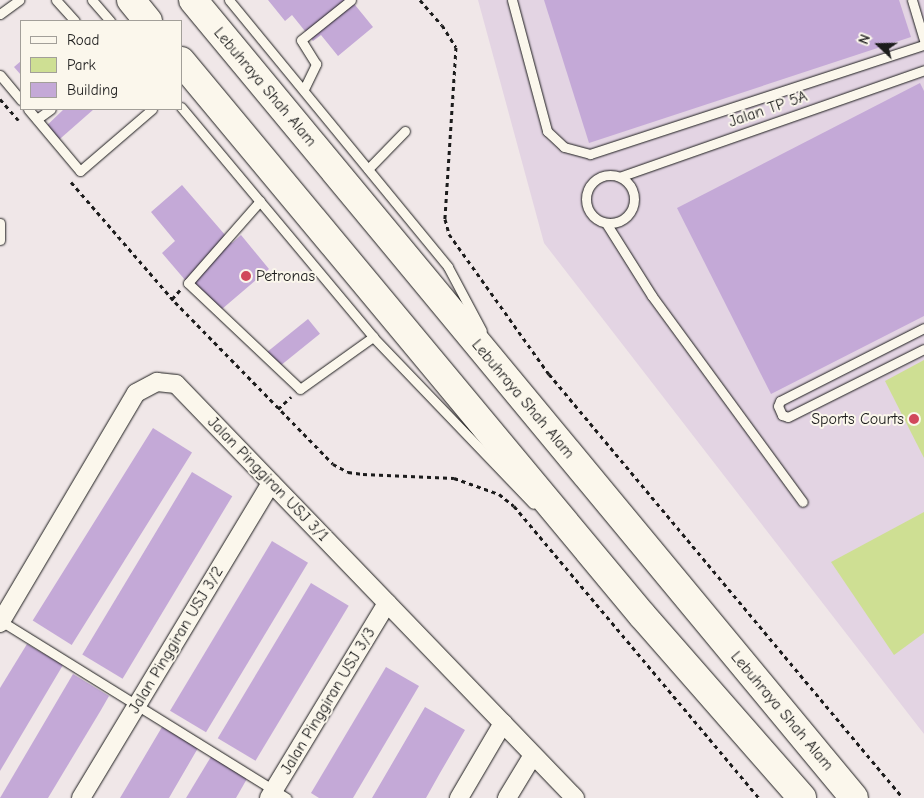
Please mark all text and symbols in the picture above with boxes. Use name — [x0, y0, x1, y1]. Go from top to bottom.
legend — [20, 20, 182, 110]
north arrow — [854, 20, 904, 70]
street label: Lebuhraya Shah Alam — [210, 23, 320, 151]
text: Road — [67, 31, 99, 49]
text: N — [855, 32, 874, 47]
text: Park — [67, 56, 96, 74]
text: Building — [67, 81, 118, 99]
street label: Jalan TP 5A — [726, 87, 810, 131]
place label: Petronas — [256, 266, 315, 286]
marker: Petronas — [240, 270, 252, 282]
street label: Lebuhraya Shah Alam — [468, 335, 578, 463]
place label: Sports Courts — [811, 409, 904, 429]
street label: Jalan Pinggiran USJ 3/1 — [203, 413, 333, 545]
marker: Sports Courts — [908, 413, 920, 425]
street label: Jalan Pinggiran USJ 3/2 — [124, 563, 228, 717]
street label: Jalan Pinggiran USJ 3/3 — [277, 624, 379, 778]
street label: Lebuhraya Shah Alam — [727, 647, 837, 775]

